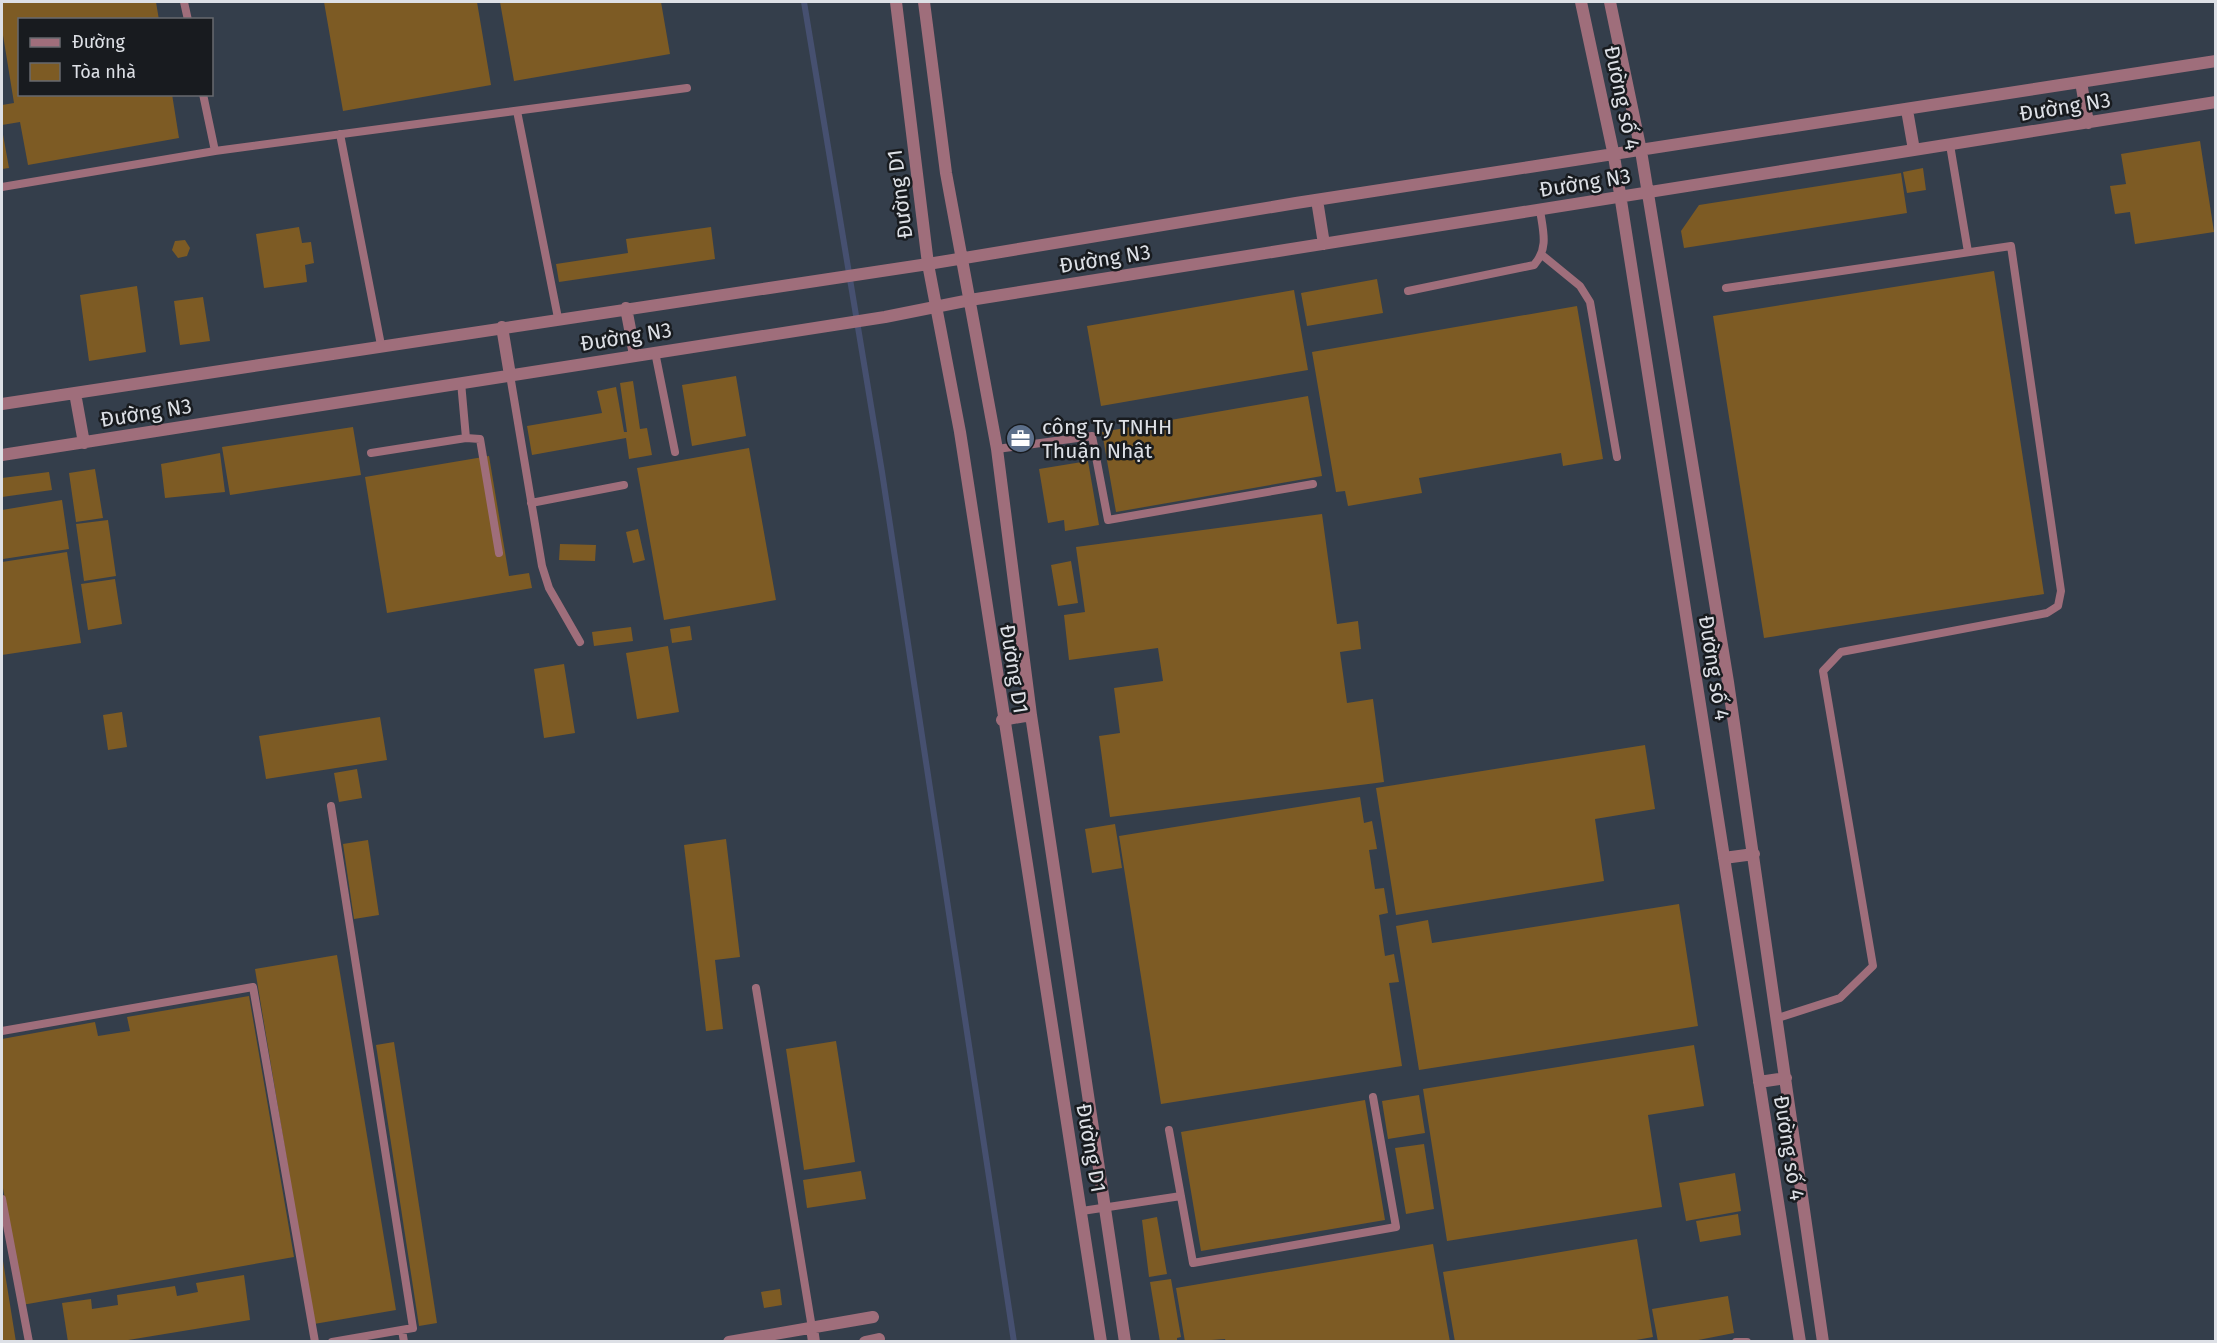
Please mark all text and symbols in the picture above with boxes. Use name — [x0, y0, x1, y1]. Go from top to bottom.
legend — [18, 18, 213, 96]
text: Đường — [72, 31, 126, 53]
street label: Đường số 4 — [1598, 43, 1646, 153]
text: Tòa nhà — [72, 61, 136, 83]
street label: Đường N3 — [2017, 87, 2113, 127]
street label: Đường D1 — [882, 148, 918, 240]
street label: Đường N3 — [1537, 163, 1633, 203]
street label: Đường N3 — [1057, 239, 1153, 279]
street label: Đường N3 — [578, 317, 674, 357]
street label: Đường N3 — [98, 393, 194, 433]
place label: công Ty TNHH Thuận Nhật — [1042, 414, 1172, 464]
office icon: công Ty TNHH Thuận Nhật — [1005, 423, 1037, 455]
street label: Đường số 4 — [1693, 614, 1735, 722]
street label: Đường D1 — [994, 623, 1034, 715]
street label: Đường số 4 — [1768, 1094, 1810, 1202]
street label: Đường D1 — [1070, 1102, 1112, 1194]

